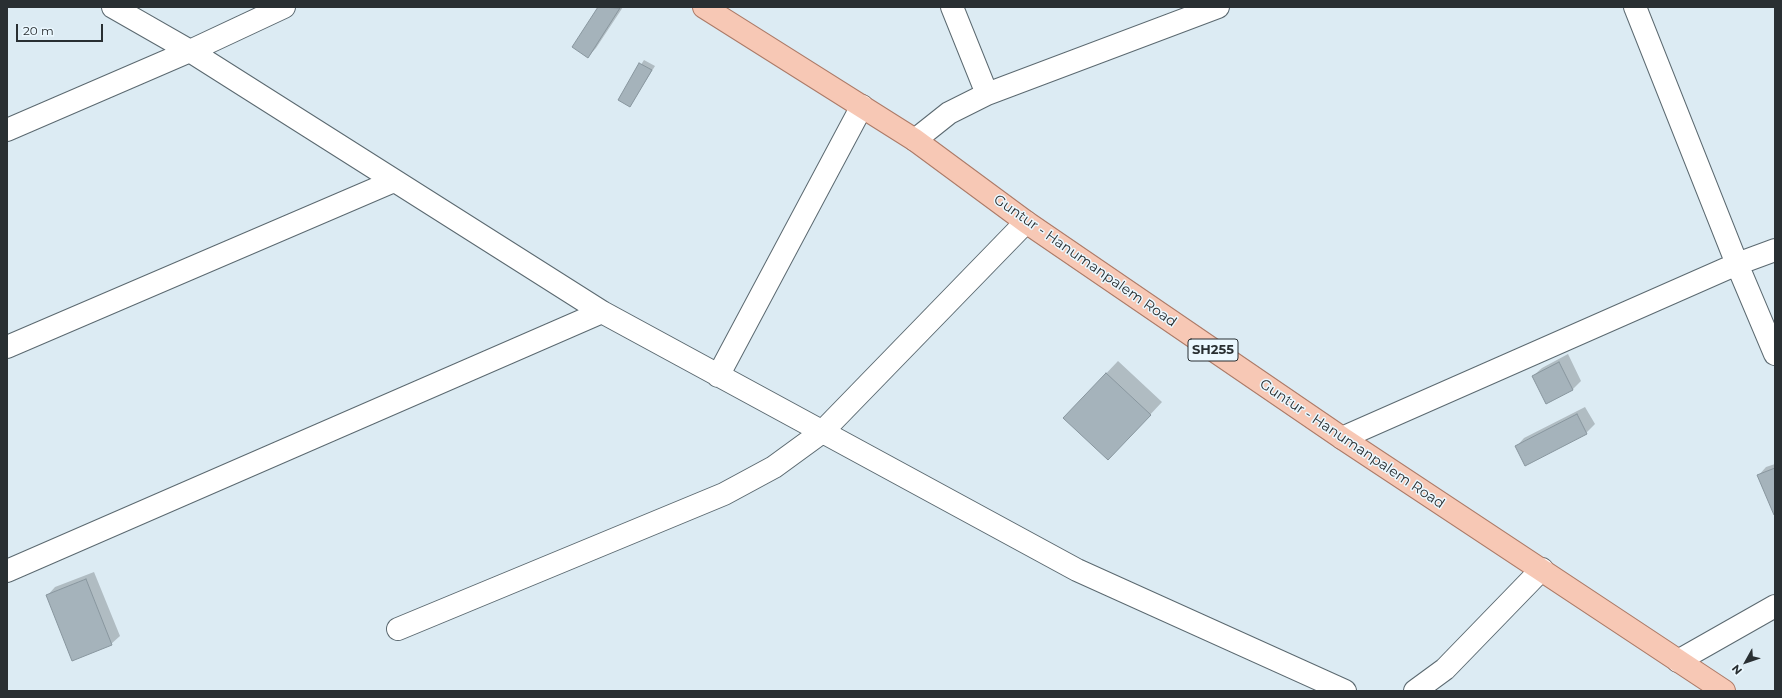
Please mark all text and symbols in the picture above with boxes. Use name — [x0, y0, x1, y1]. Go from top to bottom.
scale bar — [18, 16, 105, 42]
text: 20 m — [23, 23, 54, 38]
street label: Guntur - Hanumanpalem Road — [990, 191, 1180, 331]
road number: SH255 — [1188, 339, 1238, 361]
street label: Guntur - Hanumanpalem Road — [1256, 376, 1448, 512]
north arrow — [1726, 642, 1766, 682]
text: N — [1729, 662, 1745, 678]

